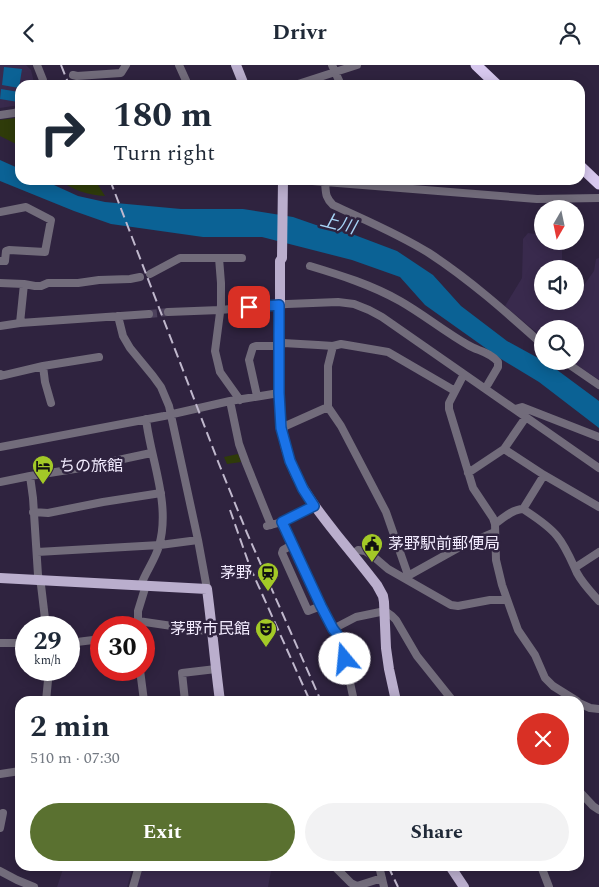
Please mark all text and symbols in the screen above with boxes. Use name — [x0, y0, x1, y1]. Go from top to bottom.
text: Drivr — [272, 16, 327, 49]
icon: back — [15, 19, 43, 47]
icon: person — [556, 19, 584, 47]
text: 180 m — [113, 89, 212, 142]
icon: right — [30, 100, 95, 165]
text: Turn right — [113, 137, 215, 170]
north arrow — [534, 200, 584, 250]
map controls — [534, 200, 584, 370]
water label: 上川 — [317, 207, 361, 242]
button: sound — [534, 260, 584, 310]
pin — [228, 286, 270, 328]
icon: arrive — [235, 293, 263, 321]
button: search — [534, 320, 584, 370]
hotel icon: ちの旅館 — [31, 454, 55, 485]
place label: ちの旅館 — [59, 454, 123, 478]
public building icon: 茅野駅前郵便局 — [360, 532, 384, 563]
place label: 茅野駅前郵便局 — [388, 532, 500, 556]
place label: 茅野 — [220, 561, 252, 585]
station icon: 茅野 — [256, 561, 280, 592]
speed limit sign: 30 — [90, 616, 155, 681]
place label: 茅野市民館 — [170, 617, 250, 641]
theatre icon: 茅野市民館 — [254, 617, 278, 648]
text: 29 — [33, 623, 62, 661]
position arrow — [318, 632, 370, 684]
text: km/h — [34, 651, 61, 670]
text: 2 min — [30, 704, 110, 750]
button: close — [517, 713, 569, 765]
text: 510 m · 07:30 — [30, 746, 120, 770]
button: Exit — [30, 803, 295, 861]
button: Share — [305, 803, 569, 861]

